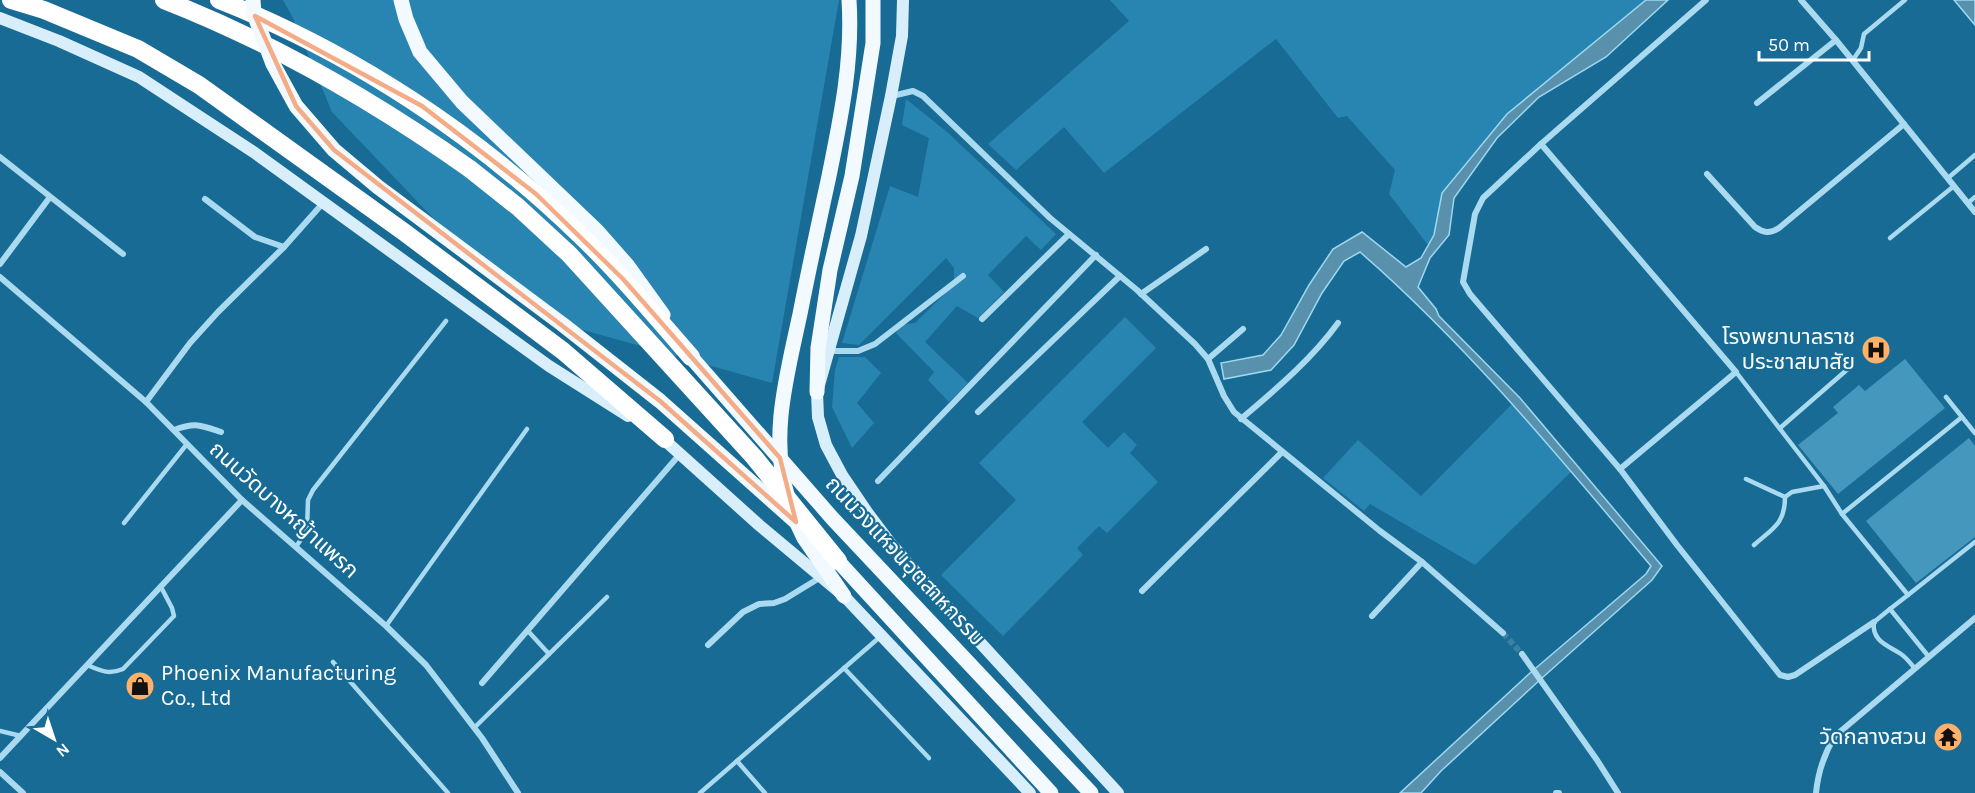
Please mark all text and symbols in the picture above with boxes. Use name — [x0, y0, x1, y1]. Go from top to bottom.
scale bar — [1759, 24, 1868, 62]
text: 50 m — [1768, 34, 1810, 56]
place label: โรงพยาบาลราช ประชาสมาสัย — [1722, 324, 1855, 375]
hospital icon: โรงพยาบาลราช ประชาสมาสัย — [1860, 334, 1892, 366]
street label: ถนนวัดบางหญ้าแพรก — [204, 436, 364, 584]
street label: ถนนวงแหวนอุตสาหกรรม — [820, 471, 990, 651]
place label: Phoenix Manufacturing Co., Ltd — [161, 660, 397, 711]
shop icon: Phoenix Manufacturing Co., Ltd — [124, 670, 156, 702]
north arrow — [24, 709, 84, 769]
temple icon: วัดกลางสวน — [1932, 721, 1964, 753]
place label: วัดกลางสวน — [1819, 724, 1927, 750]
text: N — [53, 739, 74, 761]

